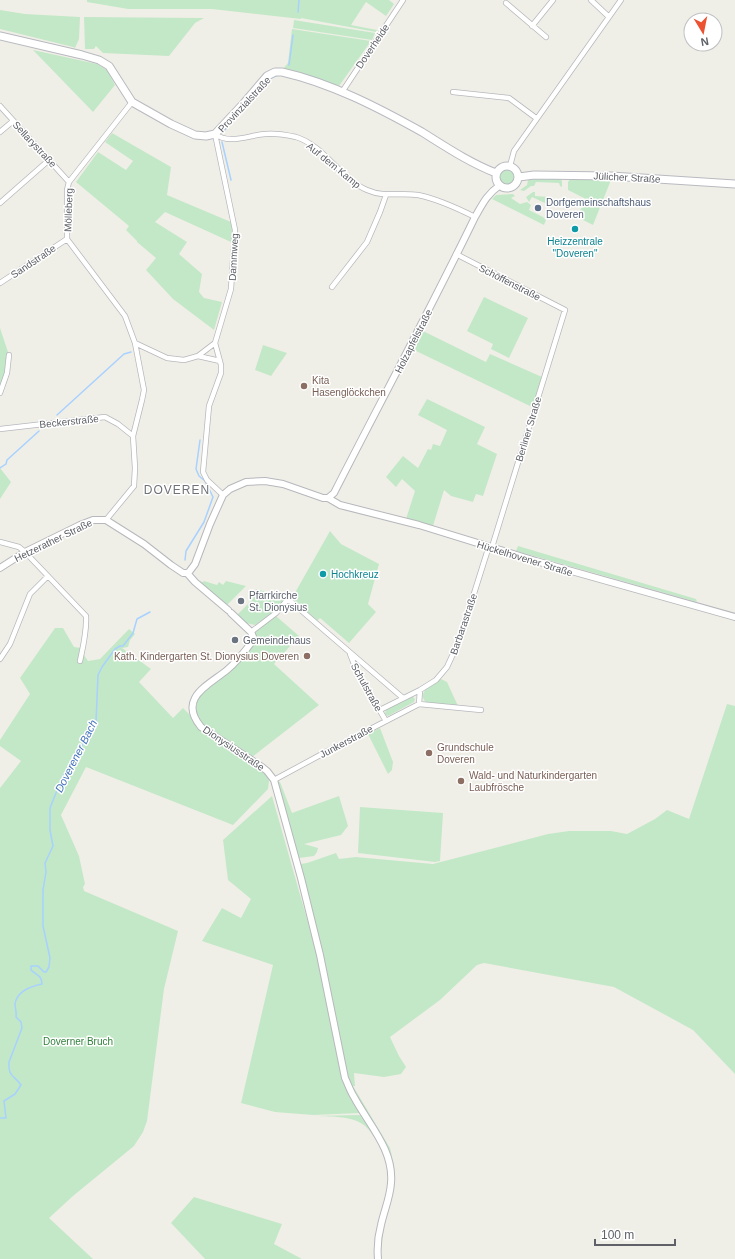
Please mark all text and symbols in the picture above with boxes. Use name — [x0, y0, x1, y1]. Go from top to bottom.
north arrow — [683, 12, 723, 52]
street label: Doverheide — [354, 22, 392, 71]
text: N — [700, 35, 710, 48]
street label: Provinzialstraße — [216, 74, 273, 134]
street label: Sellarystraße — [11, 119, 59, 170]
street label: Auf dem Kamp — [305, 140, 363, 191]
street label: Jülicher Straße — [593, 170, 661, 185]
street label: Mölleberg — [62, 188, 75, 232]
place label: Dorfgemeinschaftshaus Doveren — [546, 197, 651, 220]
marker: Dorfgemeinschaftshaus Doveren — [533, 203, 543, 213]
marker: Heizzentrale "Doveren" — [570, 224, 580, 234]
street label: Dammweg — [227, 233, 240, 281]
place label: Heizzentrale "Doveren" — [547, 236, 603, 259]
street label: Sandstraße — [9, 242, 58, 280]
street label: Schöffenstraße — [477, 262, 543, 303]
street label: Holzapfelstraße — [393, 307, 434, 375]
place label: Kita Hasenglöckchen — [312, 375, 386, 398]
marker: Kita Hasenglöckchen — [299, 381, 309, 391]
street label: Berliner Straße — [513, 395, 544, 463]
street label: Beckerstraße — [39, 413, 100, 430]
district label: DOVEREN — [144, 483, 210, 497]
street label: Hetzerather Straße — [13, 517, 94, 564]
street label: Hückelhovener Straße — [476, 539, 574, 578]
marker: Hochkreuz — [318, 569, 328, 579]
place label: Hochkreuz — [331, 569, 379, 580]
place label: Pfarrkirche St. Dionysius — [249, 590, 307, 613]
street label: Barbarastraße — [448, 592, 479, 656]
marker: Pfarrkirche St. Dionysius — [236, 596, 246, 606]
marker: Gemeindehaus — [230, 635, 240, 645]
place label: Gemeindehaus — [243, 635, 311, 646]
place label: Kath. Kindergarten St. Dionysius Doveren — [114, 651, 299, 662]
marker: Kath. Kindergarten St. Dionysius Doveren — [302, 651, 312, 661]
street label: Schulstraße — [349, 661, 385, 714]
water label: Doverener Bach — [53, 718, 99, 794]
street label: Junkerstraße — [318, 723, 375, 760]
street label: Dionysiusstraße — [201, 724, 267, 773]
place label: Grundschule Doveren — [437, 742, 494, 765]
marker: Grundschule Doveren — [424, 748, 434, 758]
place label: Wald- und Naturkindergarten Laubfrösche — [469, 770, 597, 793]
marker: Wald- und Naturkindergarten Laubfrösche — [456, 776, 466, 786]
park label: Doverner Bruch — [43, 1036, 113, 1047]
scale bar — [595, 1221, 675, 1247]
text: 100 m — [601, 1228, 634, 1242]

